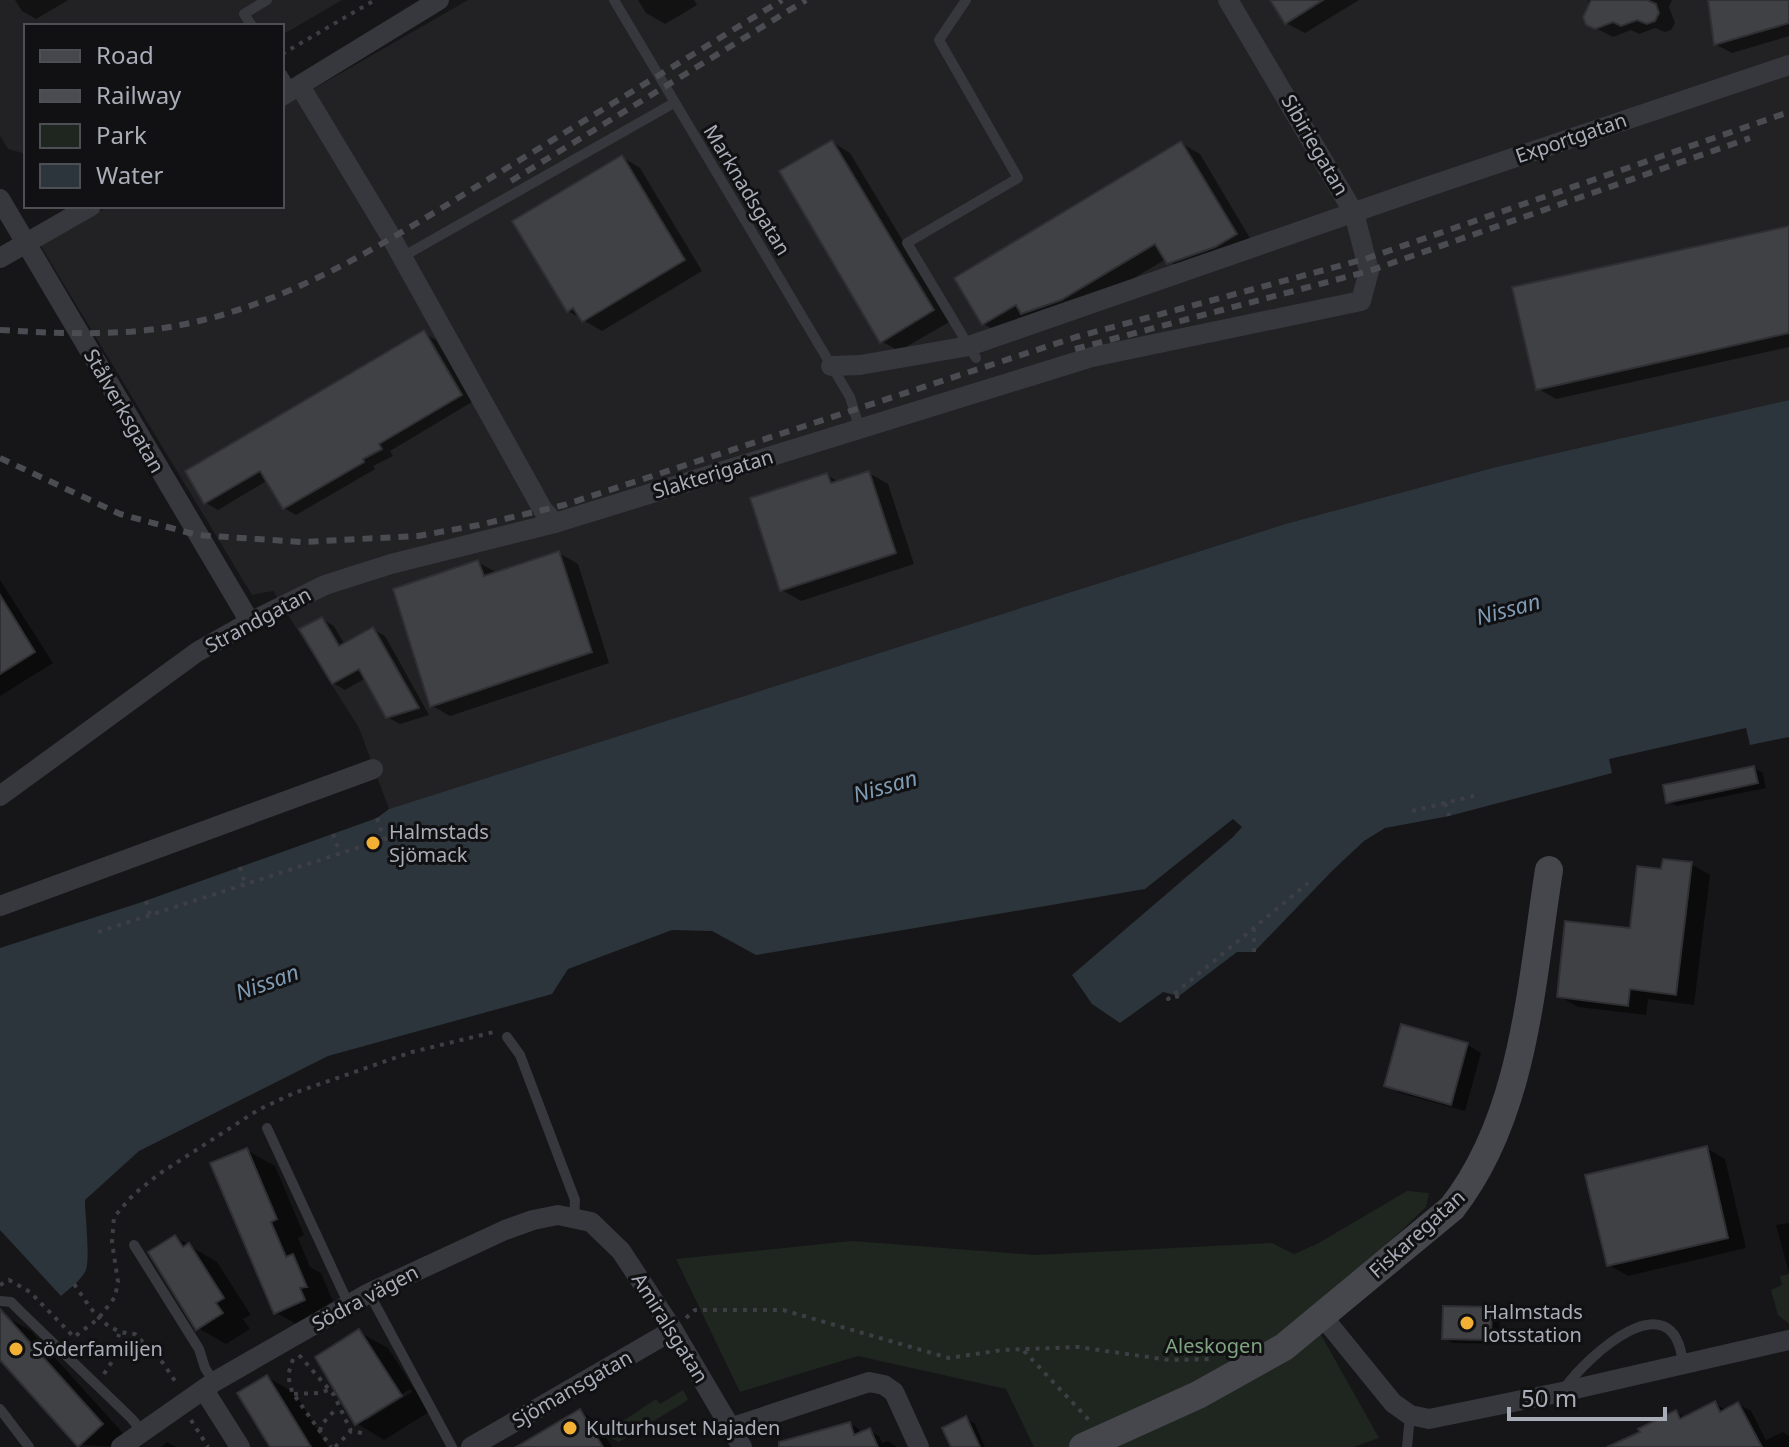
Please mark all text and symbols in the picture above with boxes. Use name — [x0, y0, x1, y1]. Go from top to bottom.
legend — [24, 24, 284, 208]
text: Road — [96, 38, 154, 71]
text: Railway — [96, 78, 182, 111]
street label: Sibiriegatan — [1276, 89, 1355, 200]
street label: Exportgatan — [1512, 106, 1630, 169]
text: Park — [96, 118, 147, 151]
street label: Marknadsgatan — [698, 119, 797, 260]
text: Water — [96, 158, 164, 191]
street label: Stålverksgatan — [78, 344, 171, 478]
street label: Slakterigatan — [649, 442, 776, 505]
street label: Strandgatan — [200, 580, 315, 659]
water label: Nissan — [1472, 585, 1543, 631]
water label: Nissan — [849, 762, 920, 808]
place label: Halmstads Sjömack — [389, 818, 489, 868]
marker: Halmstads Sjömack — [364, 834, 382, 852]
water label: Nissan — [231, 956, 303, 1006]
street label: Fiskaregatan — [1363, 1183, 1470, 1284]
street label: Södra vägen — [307, 1258, 423, 1337]
street label: Amiralsgatan — [626, 1268, 715, 1388]
place label: Halmstads lotsstation — [1483, 1298, 1583, 1348]
marker: Halmstads lotsstation — [1458, 1314, 1476, 1332]
park label: Aleskogen — [1165, 1332, 1263, 1359]
place label: Söderfamiljen — [32, 1335, 163, 1362]
marker: Söderfamiljen — [7, 1340, 25, 1358]
street label: Sjömansgatan — [507, 1343, 637, 1434]
scale bar — [1509, 1371, 1665, 1421]
text: 50 m — [1521, 1381, 1577, 1414]
place label: Kulturhuset Najaden — [586, 1414, 780, 1441]
marker: Kulturhuset Najaden — [561, 1419, 579, 1437]

